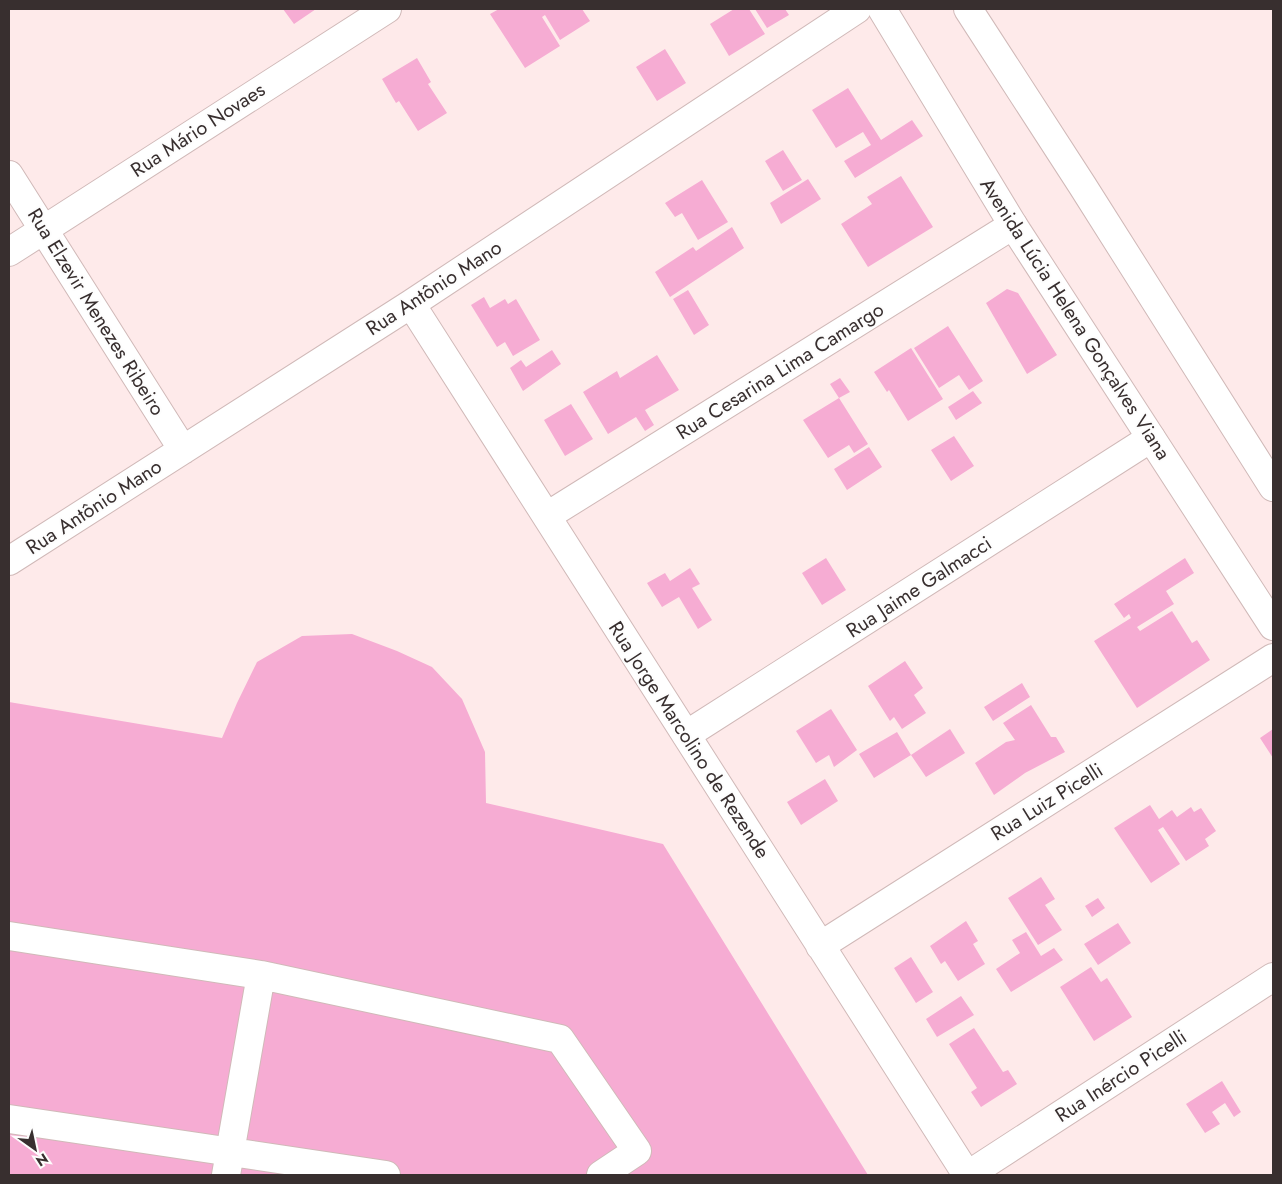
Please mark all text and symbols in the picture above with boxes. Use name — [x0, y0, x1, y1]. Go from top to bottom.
street label: Rua Mário Novaes — [125, 76, 271, 184]
street label: Avenida Lúcia Helena Gonçalves Viana — [973, 172, 1177, 466]
street label: Rua Elzevir Menezes Ribeiro — [20, 203, 172, 421]
street label: Rua Antônio Mano — [360, 233, 508, 343]
street label: Rua Cesarina Lima Camargo — [671, 295, 890, 447]
street label: Rua Antônio Mano — [20, 452, 168, 562]
street label: Rua Jaime Galmacci — [841, 529, 997, 645]
street label: Rua Jorge Marcolino de Rezende — [601, 616, 777, 864]
street label: Rua Luiz Picelli — [985, 756, 1109, 848]
street label: Rua Inércio Picelli — [1049, 1023, 1193, 1129]
north arrow — [10, 1124, 60, 1174]
text: N — [32, 1148, 52, 1171]

